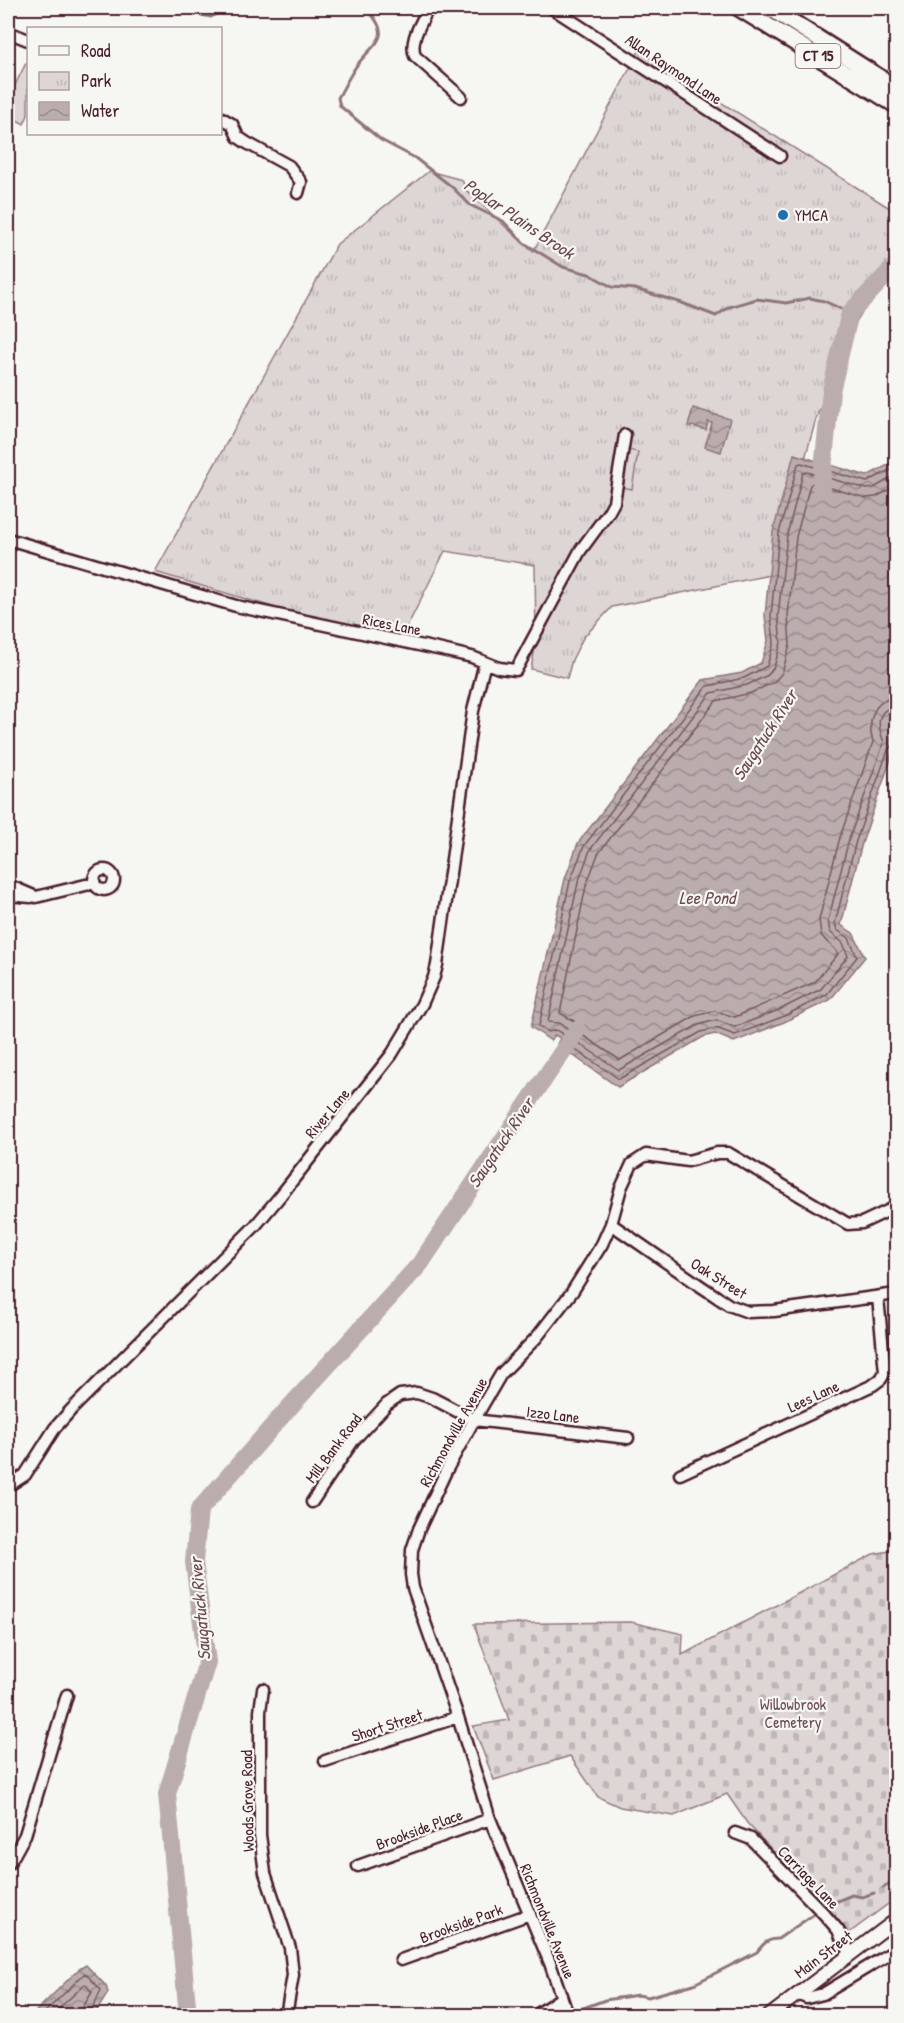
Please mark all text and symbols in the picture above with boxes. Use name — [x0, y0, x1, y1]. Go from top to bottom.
legend — [27, 27, 222, 135]
street label: Allan Raymond Lane — [621, 28, 727, 110]
text: Road — [81, 38, 111, 63]
road number: CT 15 — [796, 44, 840, 68]
text: Park — [81, 68, 112, 93]
text: Water — [81, 98, 119, 123]
water label: Poplar Plains Brook — [459, 172, 581, 266]
place label: YMCA — [795, 204, 828, 226]
marker: YMCA — [776, 208, 790, 222]
street label: Rices Lane — [361, 608, 424, 641]
water label: Saugatuck River — [726, 683, 804, 785]
water label: Lee Pond — [679, 885, 738, 910]
street label: River Lane — [300, 1083, 355, 1143]
water label: Saugatuck River — [461, 1091, 541, 1192]
street label: Oak Street — [687, 1252, 752, 1304]
street label: Richmondville Avenue — [414, 1373, 493, 1491]
street label: Lees Lane — [784, 1374, 843, 1417]
street label: Izzo Lane — [525, 1400, 581, 1428]
street label: Mill Bank Road — [300, 1409, 366, 1487]
water label: Saugatuck River — [182, 1555, 216, 1661]
park label: Willowbrook Cemetery — [760, 1693, 827, 1733]
street label: Short Street — [349, 1703, 426, 1747]
street label: Woods Grove Road — [235, 1750, 259, 1852]
street label: Brookside Place — [373, 1803, 466, 1855]
street label: Carriage Lane — [773, 1841, 845, 1914]
street label: Richmondville Avenue — [515, 1860, 581, 1982]
street label: Brookside Park — [417, 1898, 506, 1948]
street label: Main Street — [789, 1925, 857, 1983]

